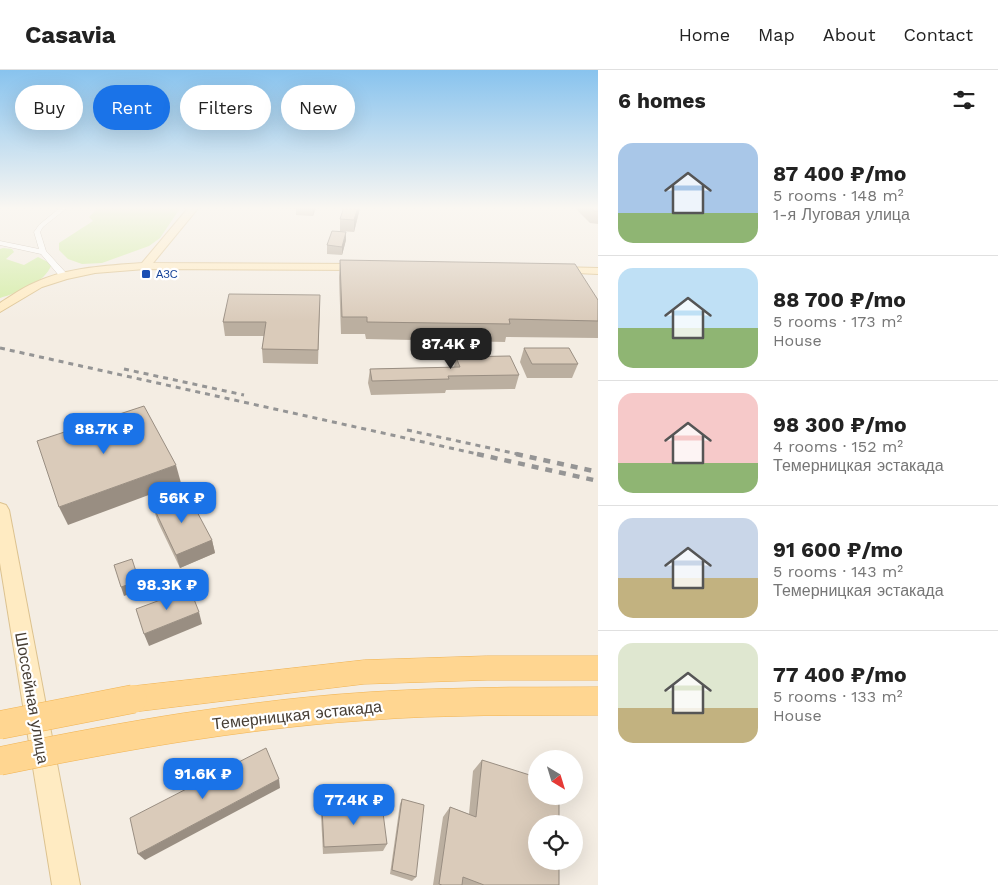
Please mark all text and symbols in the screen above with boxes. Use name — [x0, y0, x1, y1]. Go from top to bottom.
text: Casavia — [25, 21, 116, 49]
text: Home — [679, 24, 730, 45]
text: Map — [758, 24, 795, 45]
text: About — [823, 24, 875, 45]
text: Contact — [903, 24, 973, 45]
chip: Buy — [15, 85, 83, 130]
chip: Rent — [93, 85, 170, 130]
chip: Filters — [180, 85, 271, 130]
chip: New — [281, 85, 355, 130]
icon: filters — [950, 86, 978, 114]
text: 6 homes — [618, 88, 706, 113]
text: 87 400 ₽/mo — [773, 161, 906, 186]
icon: home — [658, 163, 718, 223]
text: 5 rooms · 148 m² — [773, 186, 904, 205]
text: 1-я Луговая улица — [773, 205, 910, 224]
marker: АЗС — [140, 268, 152, 280]
place label: АЗС — [156, 268, 178, 281]
text: 88 700 ₽/mo — [773, 287, 906, 312]
icon: home — [658, 288, 718, 348]
text: 5 rooms · 173 m² — [773, 312, 902, 331]
pin: 87.4K ₽ — [405, 328, 497, 370]
text: House — [773, 331, 822, 350]
text: 87.4K ₽ — [422, 334, 480, 353]
pin: 88.7K ₽ — [58, 412, 150, 455]
text: 98 300 ₽/mo — [773, 412, 907, 437]
icon: home — [658, 413, 718, 473]
text: 88.7K ₽ — [74, 419, 134, 438]
text: 4 rooms · 152 m² — [773, 437, 903, 456]
text: Темерницкая эстакада — [773, 456, 944, 475]
pin: 56K ₽ — [147, 482, 217, 524]
text: 56K ₽ — [159, 488, 205, 507]
text: 91 600 ₽/mo — [773, 537, 903, 562]
icon: home — [658, 538, 718, 598]
text: 5 rooms · 143 m² — [773, 562, 903, 581]
pin: 98.3K ₽ — [121, 568, 213, 611]
text: 98.3K ₽ — [137, 575, 197, 594]
text: Темерницкая эстакада — [773, 581, 944, 600]
street label: Шоссейная улица — [11, 631, 53, 765]
text: 77 400 ₽/mo — [773, 662, 907, 687]
icon: home — [658, 663, 718, 723]
text: 5 rooms · 133 m² — [773, 687, 903, 706]
street label: Темерницкая эстакада — [211, 697, 383, 733]
text: House — [773, 706, 822, 725]
north arrow — [528, 750, 582, 805]
map controls — [528, 750, 583, 870]
pin: 91.6K ₽ — [157, 758, 249, 800]
text: 91.6K ₽ — [174, 764, 232, 783]
pin: 77.4K ₽ — [308, 784, 400, 826]
text: 77.4K ₽ — [324, 790, 384, 809]
button: locate — [528, 815, 583, 870]

